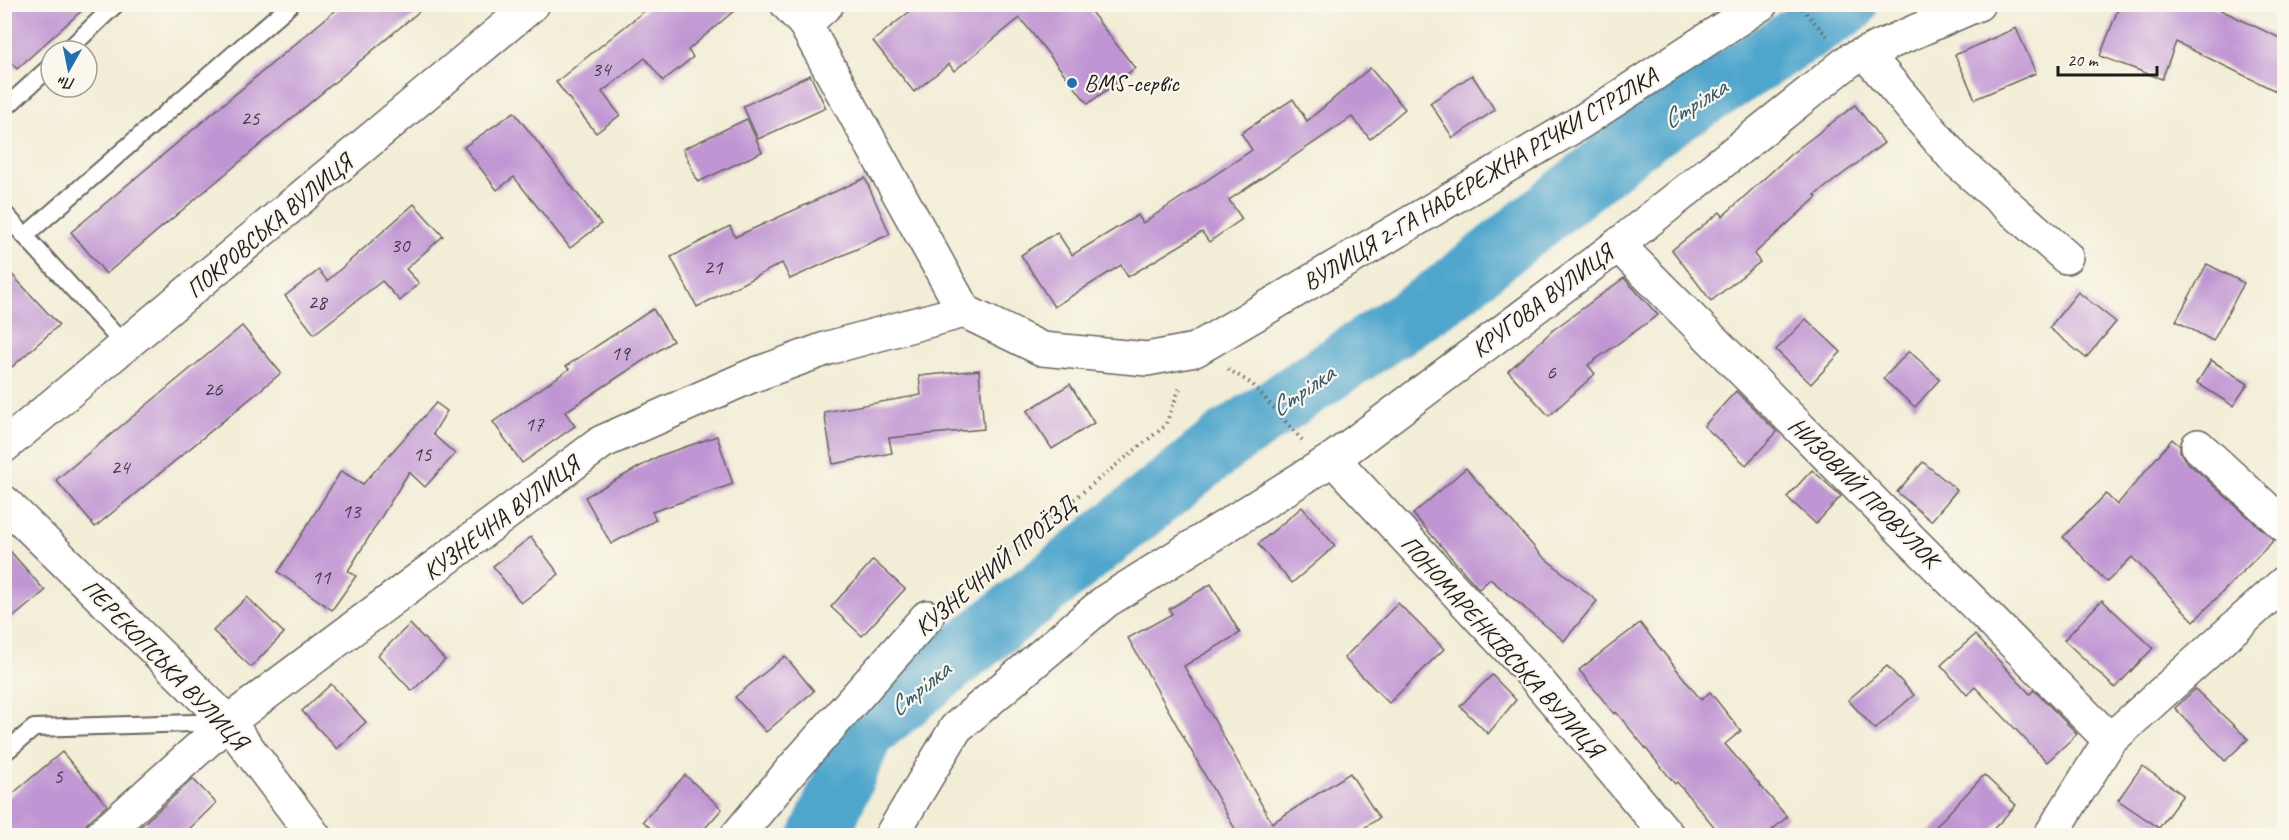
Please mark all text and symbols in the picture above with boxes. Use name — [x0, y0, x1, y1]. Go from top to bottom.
north arrow — [39, 39, 99, 99]
scale bar — [2058, 39, 2157, 77]
text: 20 m — [2067, 49, 2100, 71]
house number: 34 — [592, 56, 613, 82]
street label: ВУЛИЦЯ 2-ГА НАБЕРЕЖНА РІЧКИ СТРІЛКА — [1297, 60, 1664, 297]
place label: BMS-сервіс — [1084, 68, 1180, 98]
water label: Стрілка — [1656, 69, 1735, 136]
text: Пн — [56, 71, 77, 94]
marker: BMS-сервіс — [1065, 76, 1079, 90]
house number: 25 — [241, 105, 261, 131]
street label: ПОКРОВСЬКА ВУЛИЦЯ — [180, 146, 361, 304]
house number: 30 — [391, 232, 411, 258]
street label: КРУГОВА ВУЛИЦЯ — [1465, 236, 1621, 364]
house number: 21 — [704, 254, 724, 280]
house number: 28 — [308, 289, 329, 315]
house number: 19 — [611, 340, 631, 366]
water label: Стрілка — [1264, 356, 1343, 424]
house number: 6 — [1546, 359, 1556, 385]
house number: 26 — [204, 376, 223, 402]
street label: НИЗОВИЙ ПРОВУЛОК — [1782, 410, 1949, 577]
house number: 17 — [525, 411, 545, 437]
house number: 15 — [413, 441, 433, 467]
street label: КУЗНЕЧНА ВУЛИЦЯ — [417, 448, 588, 587]
house number: 24 — [111, 454, 132, 480]
street label: КУЗНЕЧНИЙ ПРОЇЗД — [908, 489, 1083, 642]
house number: 13 — [342, 498, 362, 524]
street label: ПОНОМАРЕНКІВСЬКА ВУЛИЦЯ — [1394, 529, 1612, 766]
house number: 11 — [312, 564, 332, 590]
street label: ПЕРЕКОПСЬКА ВУЛИЦЯ — [76, 572, 257, 758]
water label: Стрілка — [882, 652, 959, 723]
house number: 5 — [53, 763, 64, 789]

